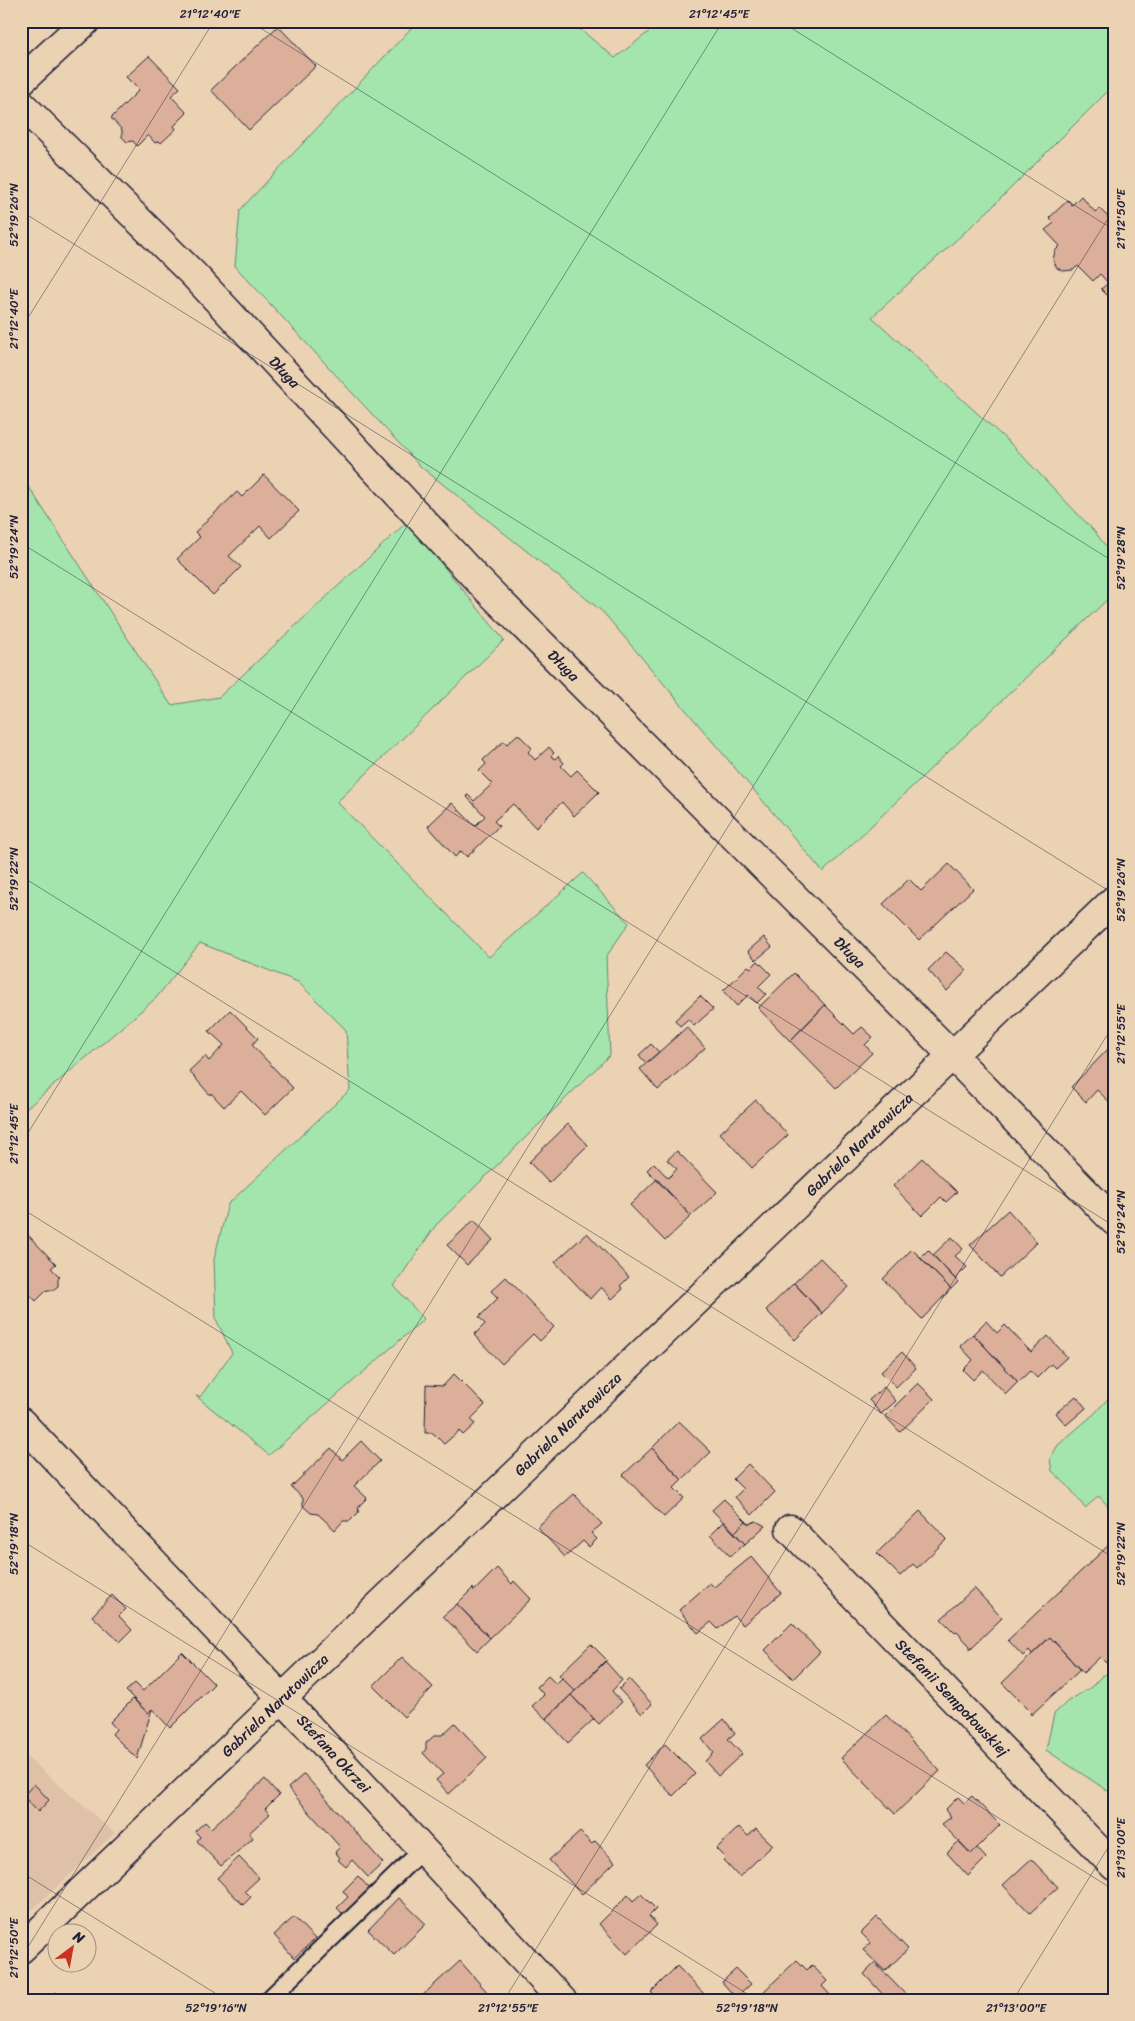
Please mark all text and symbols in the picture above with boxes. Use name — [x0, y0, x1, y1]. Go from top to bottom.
text: 21°12'40"E — [180, 3, 242, 25]
text: 21°12'45"E — [689, 3, 750, 25]
text: 52°19'26"N — [3, 183, 25, 247]
text: 21°12'50"E — [1110, 188, 1132, 249]
text: 21°12'40"E — [3, 287, 25, 349]
street label: Długa — [262, 350, 307, 395]
text: 52°19'24"N — [3, 514, 25, 579]
text: 52°19'28"N — [1110, 525, 1132, 590]
street label: Długa — [541, 643, 586, 688]
text: 52°19'22"N — [3, 847, 25, 911]
text: 52°19'26"N — [1110, 858, 1132, 922]
street label: Długa — [827, 930, 872, 975]
text: 21°12'55"E — [1110, 1003, 1132, 1064]
street label: Gabriela Narutowicza — [799, 1086, 920, 1203]
text: 21°12'45"E — [3, 1103, 25, 1164]
text: 52°19'24"N — [1110, 1189, 1132, 1254]
street label: Gabriela Narutowicza — [508, 1365, 628, 1482]
text: 52°19'18"N — [3, 1512, 25, 1575]
text: 52°19'22"N — [1110, 1522, 1132, 1586]
street label: Stefanii Sempołowskiej — [889, 1633, 1016, 1763]
street label: Gabriela Narutowicza — [215, 1647, 335, 1764]
street label: Stefana Okrzei — [290, 1708, 378, 1800]
text: 21°13'00"E — [1110, 1817, 1132, 1878]
text: 21°12'50"E — [3, 1917, 25, 1978]
north arrow — [48, 1924, 98, 1974]
text: N — [67, 1924, 90, 1951]
text: 52°19'16"N — [185, 1997, 247, 2019]
text: 21°12'55"E — [478, 1997, 539, 2019]
text: 52°19'18"N — [716, 1997, 779, 2019]
text: 21°13'00"E — [986, 1997, 1047, 2019]

